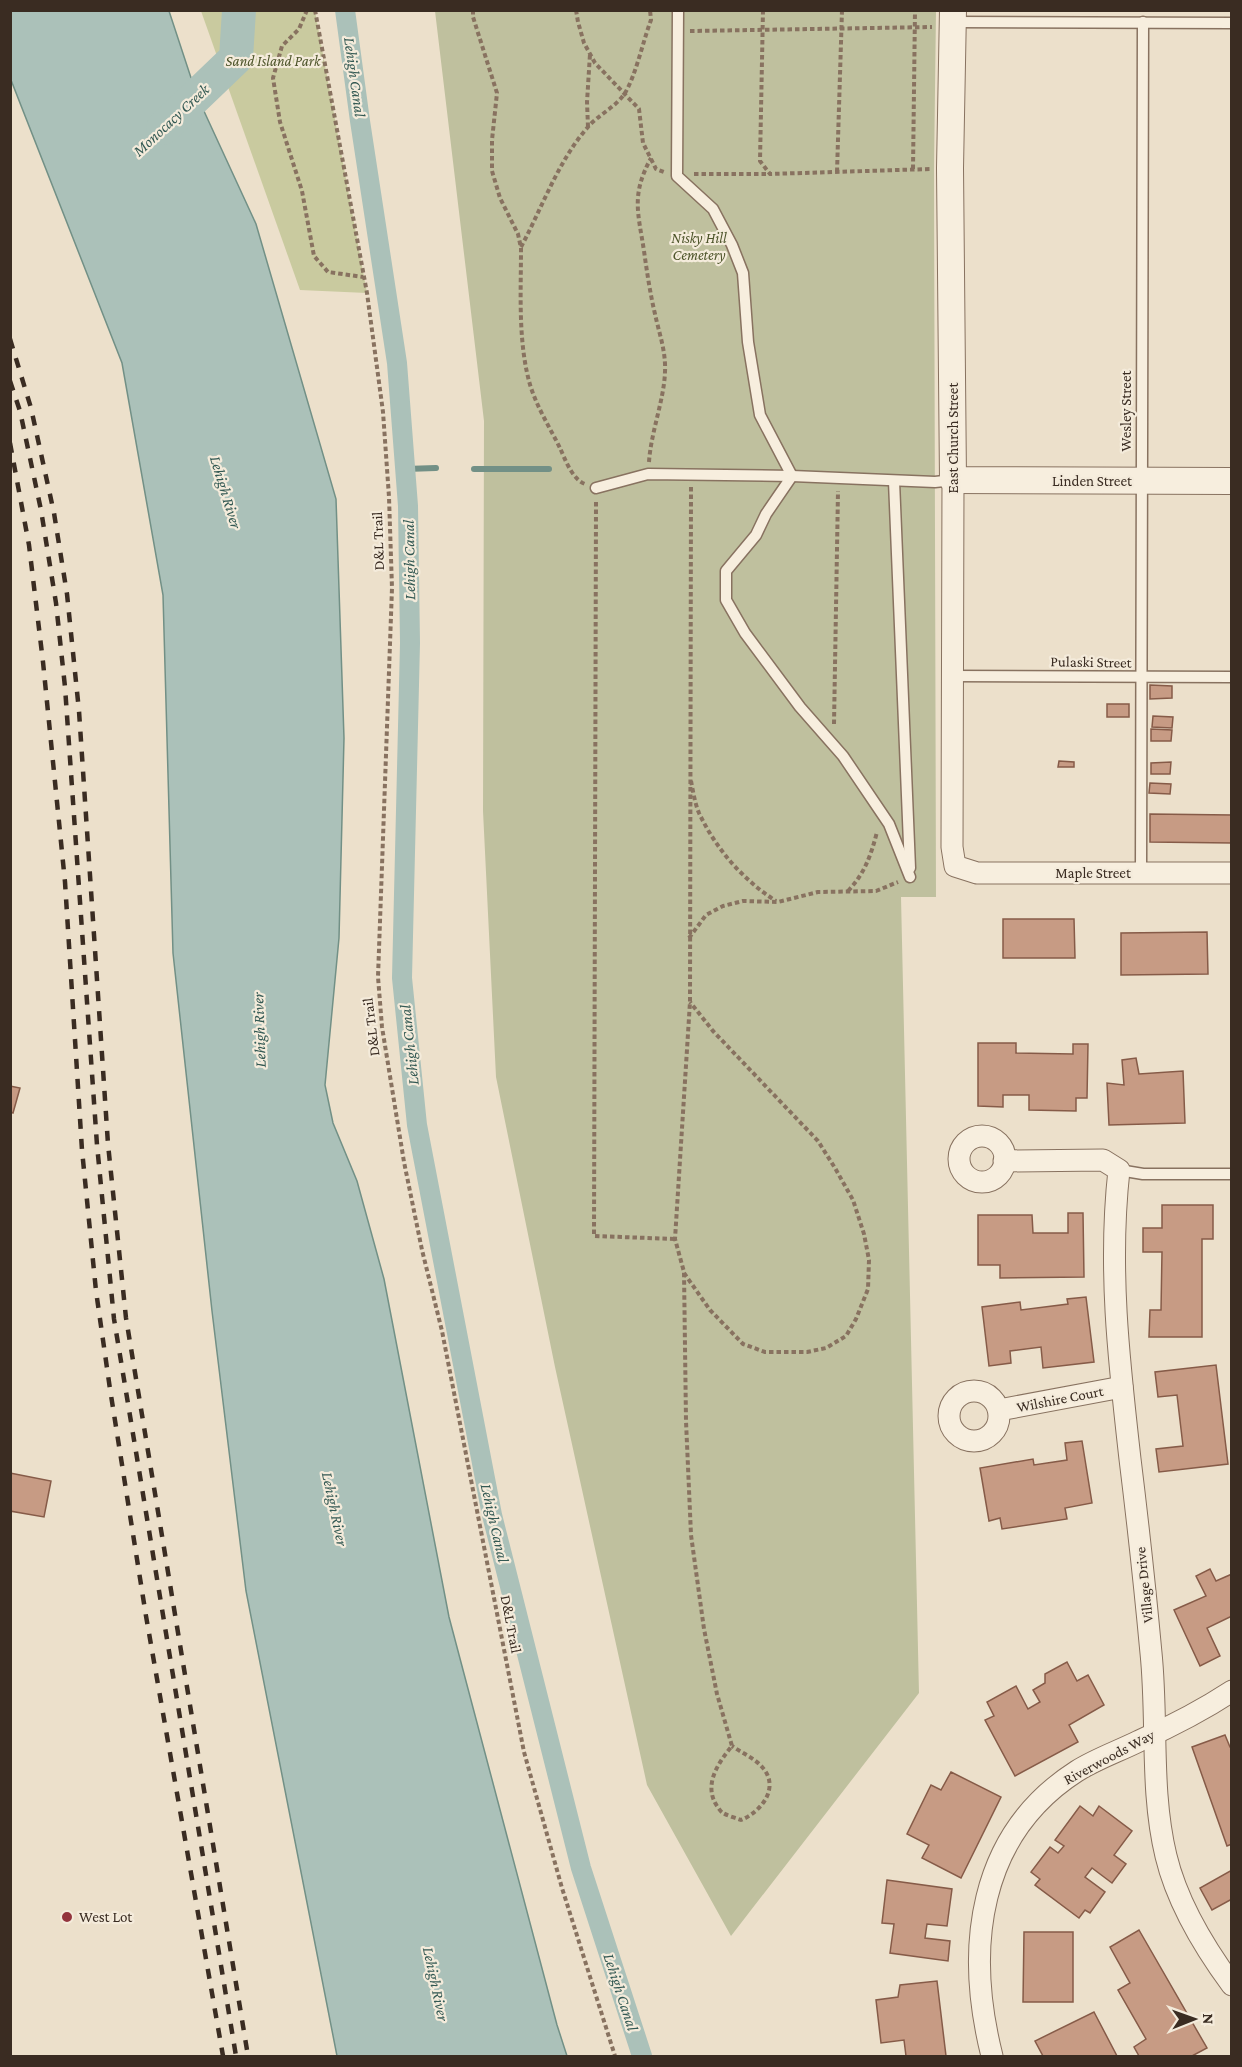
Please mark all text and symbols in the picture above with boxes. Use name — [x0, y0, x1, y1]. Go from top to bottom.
water label: Lehigh Canal — [340, 36, 369, 119]
park label: Sand Island Park — [226, 53, 322, 69]
water label: Monocacy Creek — [129, 80, 214, 161]
park label: Nisky Hill Cemetery — [671, 230, 727, 264]
street label: Wesley Street — [1118, 369, 1135, 452]
street label: East Church Street — [945, 382, 961, 493]
water label: Lehigh River — [206, 454, 245, 531]
street label: Linden Street — [1052, 473, 1133, 489]
street label: D&L Trail — [369, 511, 387, 571]
water label: Lehigh Canal — [400, 519, 419, 600]
street label: Pulaski Street — [1050, 653, 1133, 671]
street label: Maple Street — [1055, 865, 1132, 882]
water label: Lehigh River — [249, 992, 270, 1068]
street label: D&L Trail — [359, 997, 383, 1057]
water label: Lehigh Canal — [396, 1003, 423, 1086]
street label: Wilshire Court — [1015, 1383, 1106, 1415]
water label: Lehigh River — [318, 1470, 351, 1548]
water label: Lehigh Canal — [477, 1482, 513, 1565]
street label: Village Drive — [1132, 1546, 1157, 1624]
street label: D&L Trail — [498, 1594, 524, 1654]
street label: Riverwoods Way — [1061, 1726, 1158, 1788]
place label: West Lot — [79, 1909, 133, 1925]
marker: West Lot — [60, 1910, 74, 1924]
water label: Lehigh River — [419, 1945, 452, 2023]
water label: Lehigh Canal — [600, 1951, 642, 2034]
north arrow — [1164, 1989, 1224, 2049]
text: N — [1200, 2013, 1217, 2024]

